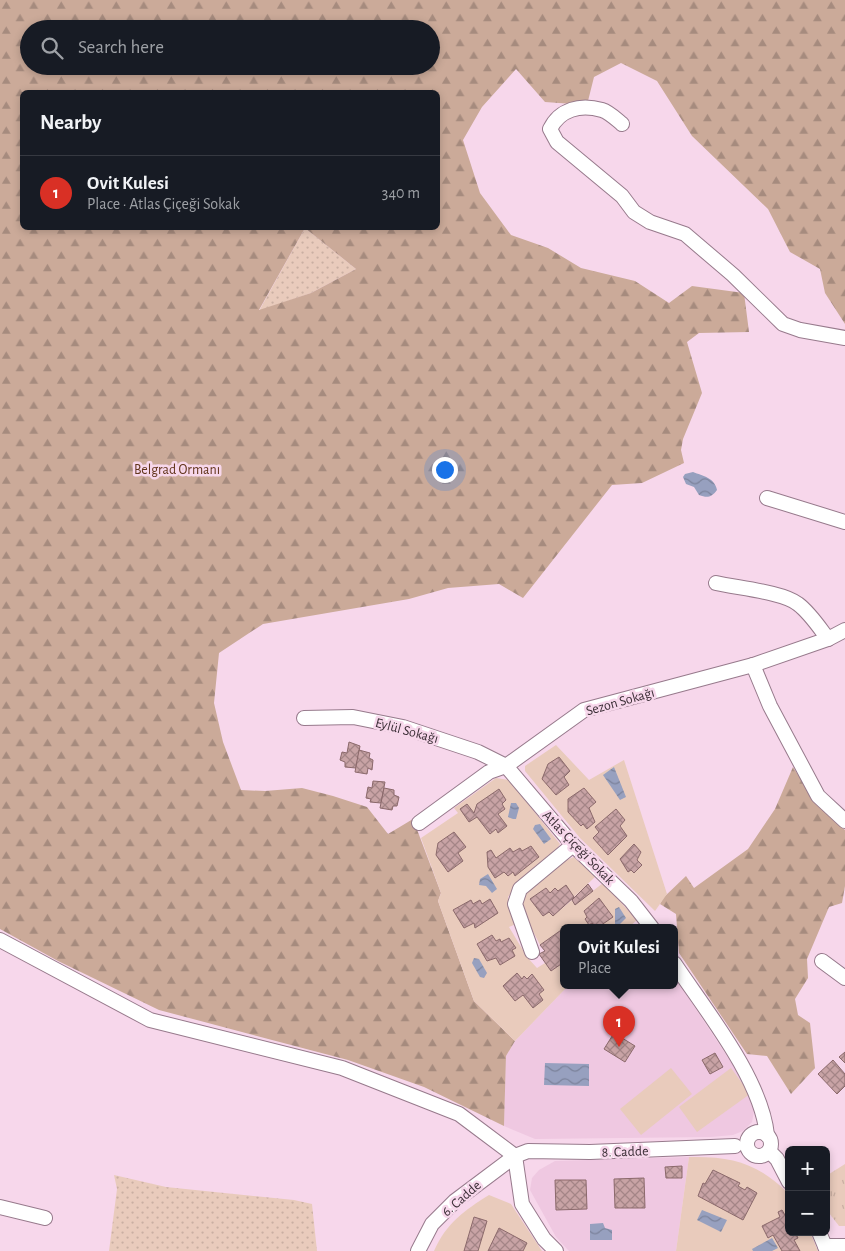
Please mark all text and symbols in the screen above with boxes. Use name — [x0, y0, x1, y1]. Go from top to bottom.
search box — [20, 20, 440, 75]
icon: search — [38, 34, 66, 62]
text: Search here — [78, 38, 164, 57]
text: Nearby — [40, 112, 101, 133]
text: Ovit Kulesi — [87, 174, 169, 193]
text: 1 — [53, 185, 59, 201]
text: 340 m — [382, 185, 420, 201]
text: Place · Atlas Çiçeği Sokak — [87, 196, 240, 212]
your location — [432, 457, 458, 483]
park label: Belgrad Ormanı — [134, 463, 220, 477]
street label: Sezon Sokağı — [584, 686, 656, 718]
street label: Eylül Sokağı — [374, 716, 440, 746]
street label: Atlas Çiçeği Sokak — [540, 808, 617, 888]
popup — [560, 924, 678, 989]
text: Ovit Kulesi — [578, 938, 660, 957]
text: Place — [578, 960, 611, 976]
pin: 1 — [603, 1006, 635, 1047]
street label: 8. Cadde — [601, 1144, 649, 1160]
map controls — [785, 1146, 830, 1236]
button: + — [785, 1146, 830, 1191]
street label: 6. Cadde — [439, 1178, 484, 1219]
button: − — [785, 1191, 830, 1236]

